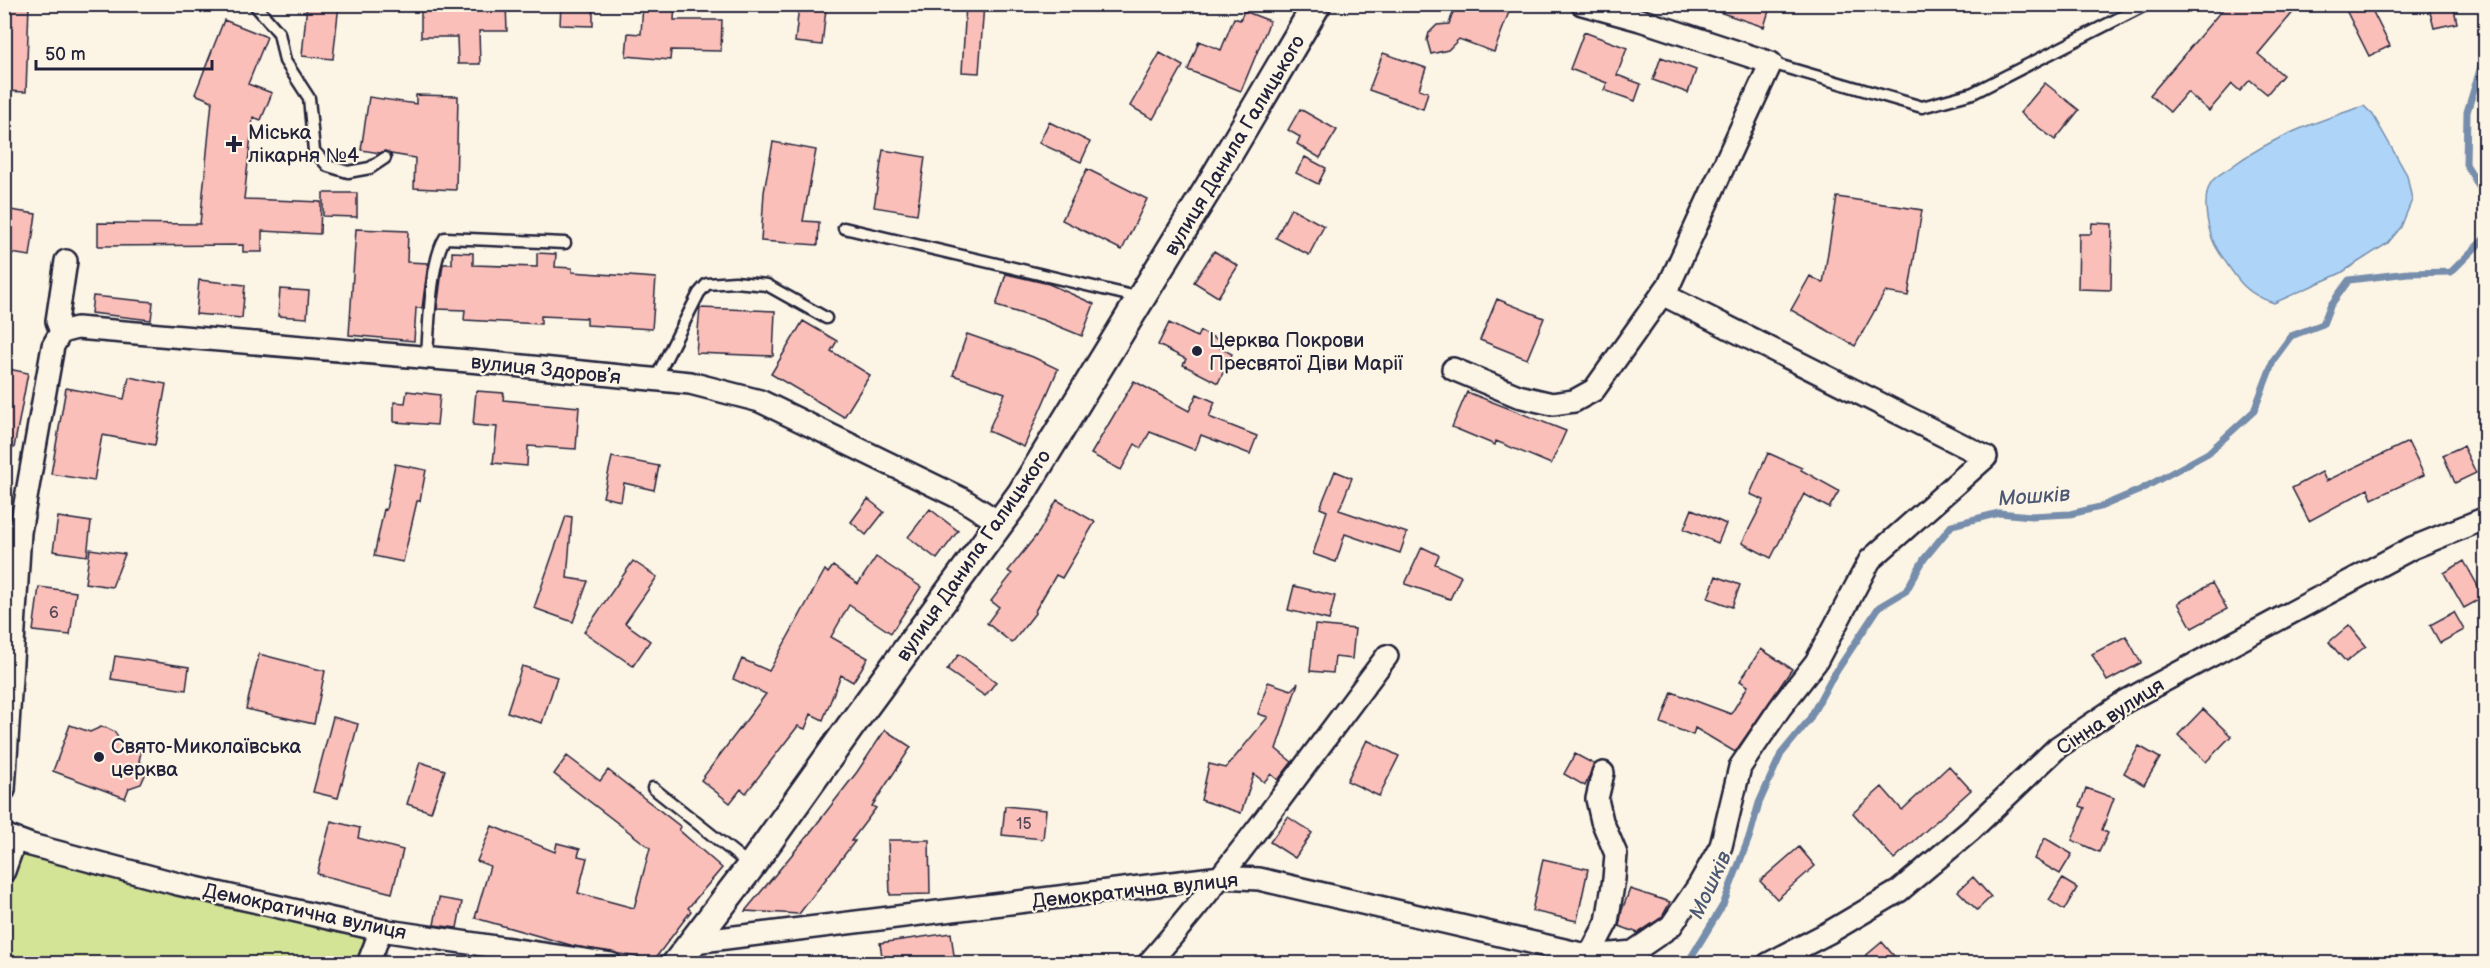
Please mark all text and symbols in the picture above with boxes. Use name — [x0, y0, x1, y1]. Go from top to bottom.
street label: вулиця Данила Галицького — [1159, 31, 1310, 260]
scale bar — [36, 33, 212, 71]
text: 50 m — [45, 44, 86, 65]
place label: Міська лікарня №4 — [248, 121, 359, 168]
marker: Міська лікарня №4 — [225, 135, 243, 153]
place label: Церква Покрови Пресвятої Діви Марії — [1209, 329, 1404, 376]
marker: Церква Покрови Пресвятої Діви Марії — [1190, 344, 1204, 358]
street label: вулиця Здоровʼя — [470, 350, 622, 390]
street label: вулиця Данила Галицького — [891, 445, 1056, 666]
water label: Мошків — [1997, 482, 2071, 511]
house number: 6 — [49, 604, 59, 623]
street label: Сінна вулиця — [2052, 673, 2169, 761]
place label: Свято-Миколаївська церква — [111, 735, 302, 782]
marker: Свято-Миколаївська церква — [92, 750, 106, 764]
house number: 15 — [1016, 815, 1032, 834]
water label: Мошків — [1684, 847, 1737, 923]
street label: Демократична вулиця — [1031, 868, 1239, 914]
street label: Демократична вулиця — [201, 879, 409, 945]

